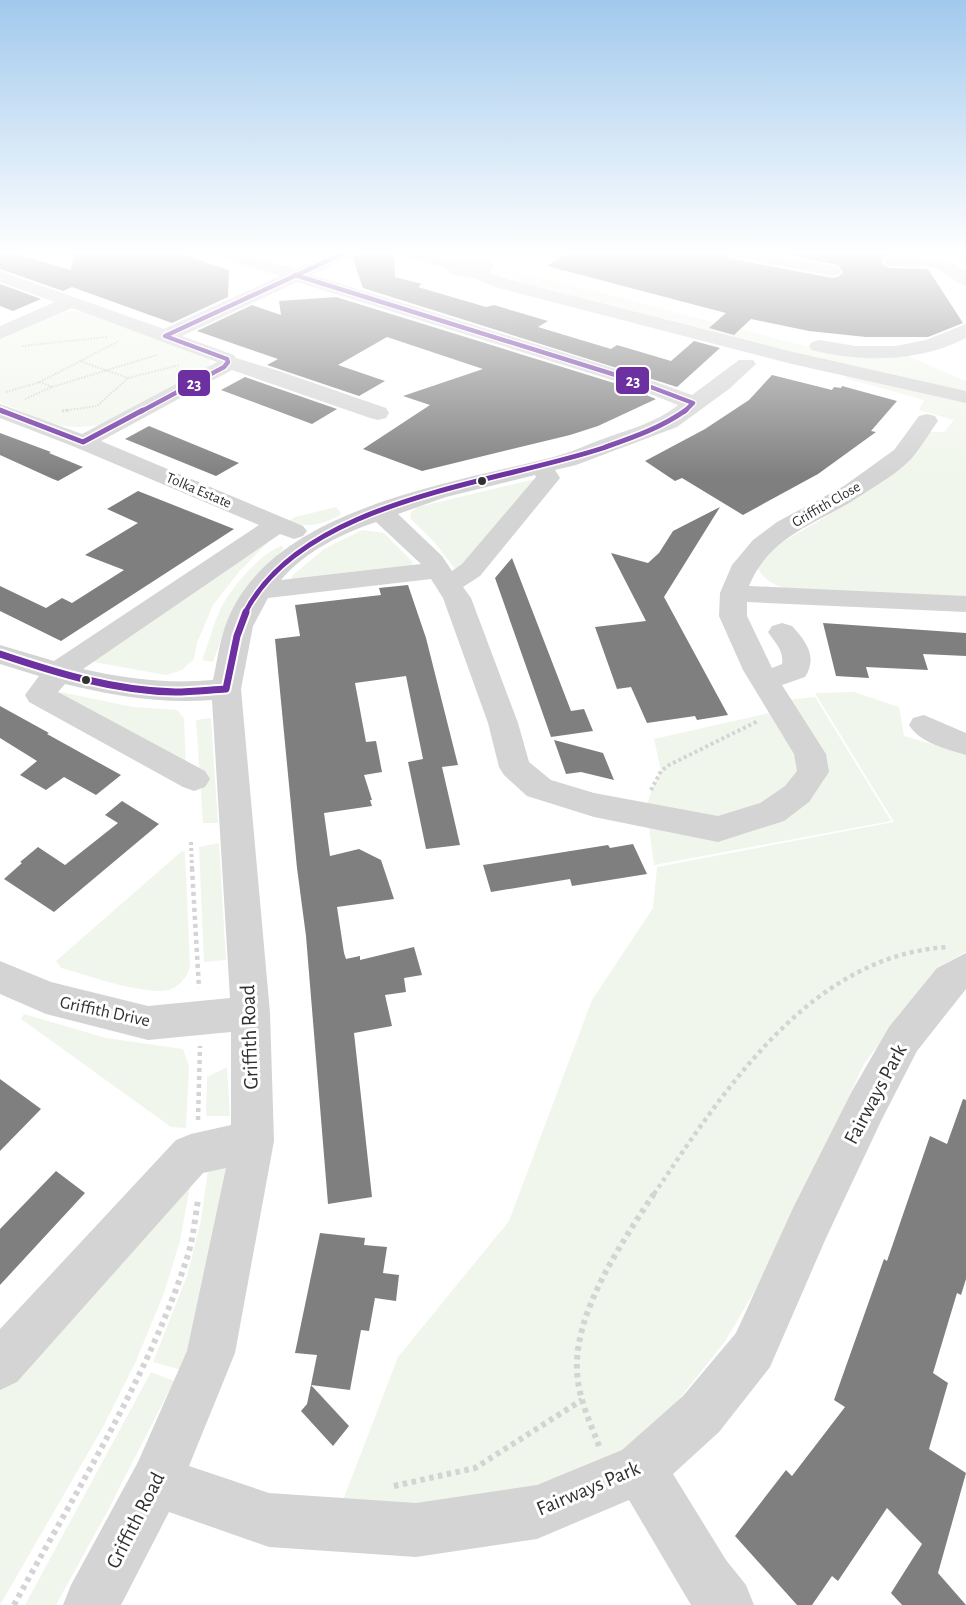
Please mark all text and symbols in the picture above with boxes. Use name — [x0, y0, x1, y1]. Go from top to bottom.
line badge: 23 — [615, 366, 650, 395]
line badge: 23 — [177, 369, 211, 397]
text: 23 — [626, 373, 640, 389]
text: 23 — [187, 376, 201, 392]
street label: Tolka Estate — [164, 470, 234, 511]
unlabelled marker — [476, 475, 488, 487]
street label: Griffith Close — [789, 479, 863, 530]
unlabelled marker — [80, 674, 92, 686]
street label: Griffith Road — [237, 984, 262, 1090]
street label: Griffith Drive — [58, 994, 151, 1030]
street label: Fairways Park — [840, 1040, 911, 1148]
street label: Fairways Park — [533, 1457, 643, 1520]
street label: Griffith Road — [102, 1469, 169, 1572]

